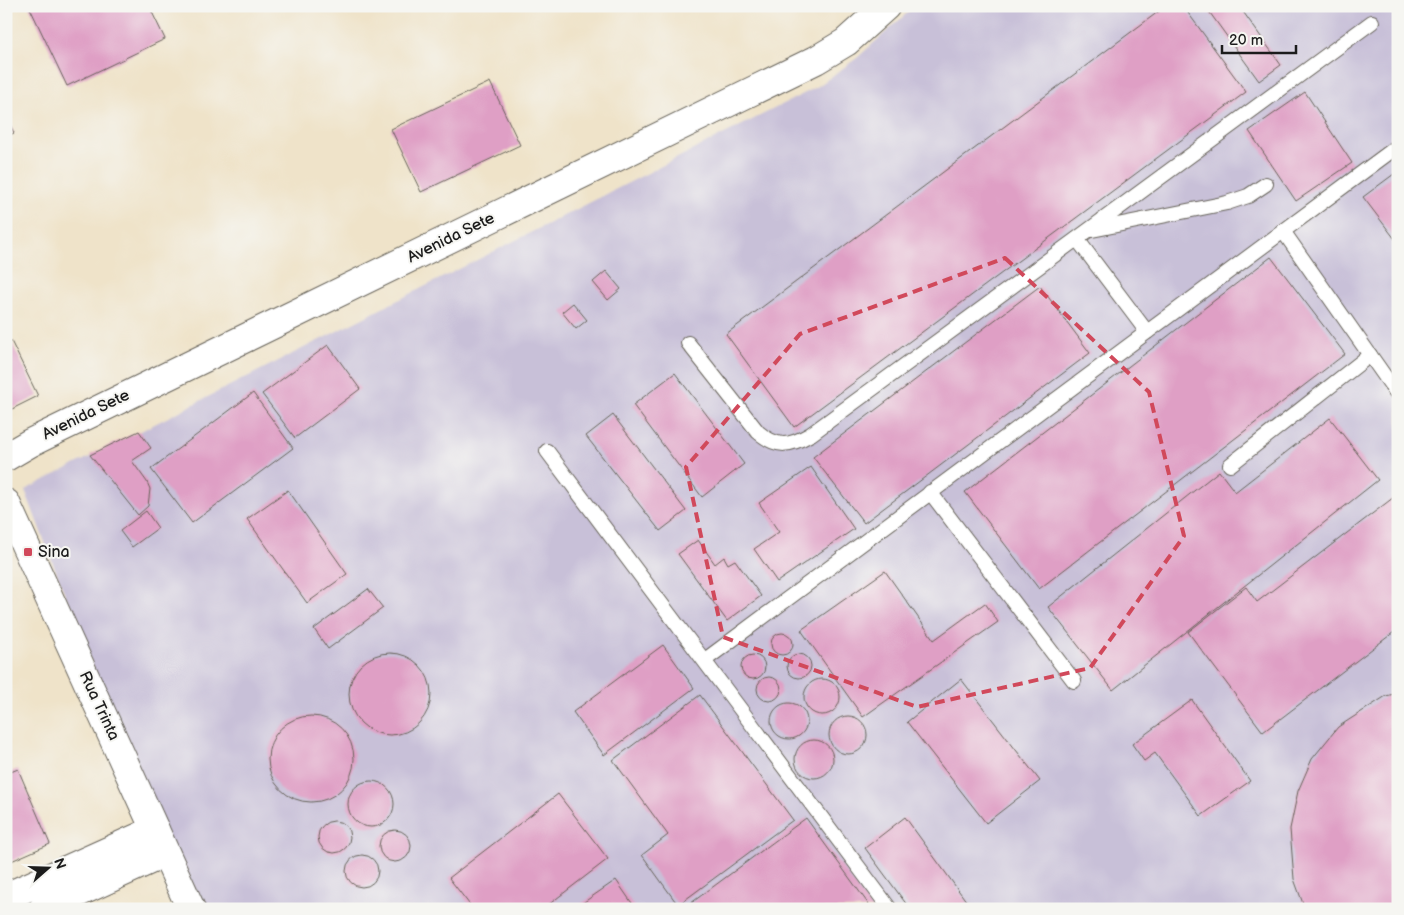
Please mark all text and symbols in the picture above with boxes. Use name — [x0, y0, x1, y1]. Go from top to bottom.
scale bar — [1222, 22, 1295, 54]
text: 20 m — [1229, 31, 1263, 50]
street label: Avenida Sete — [404, 209, 498, 267]
street label: Avenida Sete — [39, 386, 133, 444]
place label: Sina — [38, 543, 70, 562]
marker: Sina — [22, 546, 34, 558]
street label: Rua Trinta — [75, 668, 123, 744]
north arrow — [22, 842, 72, 892]
text: N — [50, 856, 70, 872]

